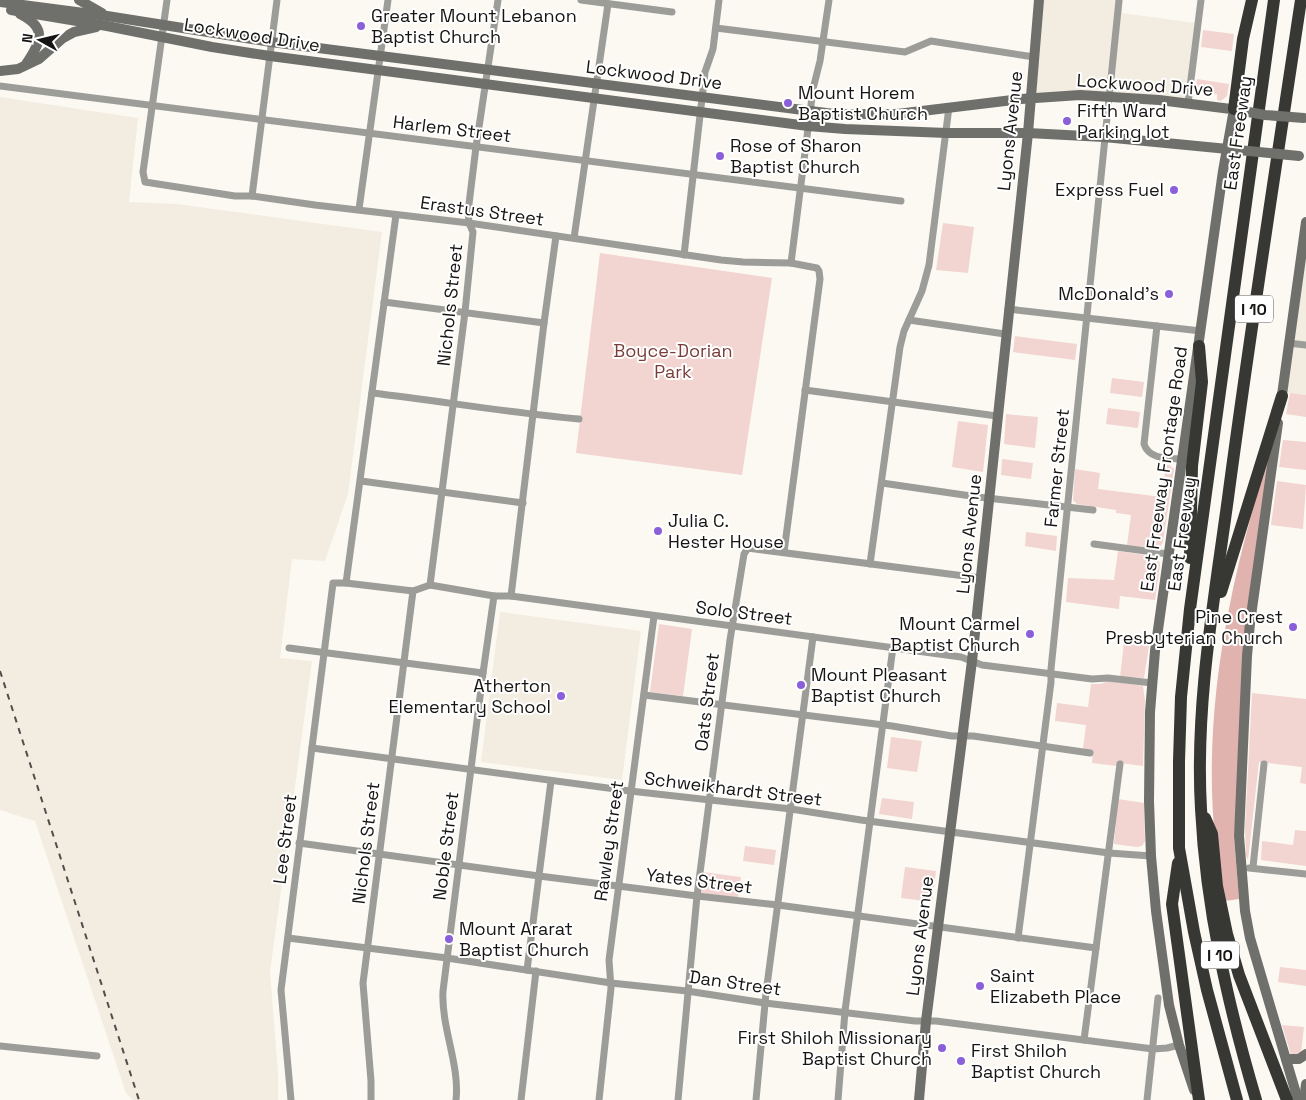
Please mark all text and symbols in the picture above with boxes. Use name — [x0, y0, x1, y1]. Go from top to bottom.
place label: Greater Mount Lebanon Baptist Church — [371, 4, 577, 48]
street label: Lockwood Drive — [183, 12, 322, 57]
north arrow — [15, 15, 65, 65]
marker: Greater Mount Lebanon Baptist Church — [355, 20, 367, 32]
text: N — [18, 32, 37, 44]
street label: Lockwood Drive — [585, 55, 724, 94]
street label: Lockwood Drive — [1076, 68, 1214, 101]
street label: Lyons Avenue — [992, 70, 1027, 192]
street label: East Freeway — [1218, 74, 1257, 192]
place label: Mount Horem Baptist Church — [798, 81, 928, 125]
marker: Mount Horem Baptist Church — [782, 97, 794, 109]
place label: Fifth Ward Parking lot — [1077, 99, 1170, 143]
street label: Harlem Street — [392, 110, 513, 147]
marker: Fifth Ward Parking lot — [1061, 115, 1073, 127]
place label: Rose of Sharon Baptist Church — [730, 134, 862, 178]
marker: Rose of Sharon Baptist Church — [714, 150, 726, 162]
place label: Express Fuel — [1055, 178, 1164, 201]
marker: Express Fuel — [1168, 184, 1180, 196]
street label: Erastus Street — [419, 190, 545, 231]
street label: Nichols Street — [432, 243, 467, 367]
place label: McDonald's — [1058, 282, 1159, 305]
marker: McDonald's — [1163, 288, 1175, 300]
road number: I 10 — [1235, 296, 1273, 322]
park label: Boyce-Dorian Park — [613, 339, 733, 383]
street label: East Freeway Frontage Road — [1136, 345, 1192, 593]
street label: Farmer Street — [1039, 407, 1074, 528]
street label: Lyons Avenue — [951, 473, 986, 595]
street label: East Freeway — [1163, 475, 1201, 593]
place label: Julia C. Hester House — [668, 509, 784, 553]
marker: Julia C. Hester House — [652, 525, 664, 537]
street label: Solo Street — [694, 595, 794, 630]
place label: Pine Crest Presbyterian Church — [1105, 605, 1283, 649]
place label: Mount Carmel Baptist Church — [890, 612, 1020, 656]
marker: Pine Crest Presbyterian Church — [1287, 621, 1299, 633]
marker: Mount Carmel Baptist Church — [1024, 628, 1036, 640]
street label: Oats Street — [689, 651, 724, 753]
place label: Mount Pleasant Baptist Church — [811, 663, 947, 707]
place label: Atherton Elementary School — [388, 674, 551, 718]
marker: Mount Pleasant Baptist Church — [795, 679, 807, 691]
marker: Atherton Elementary School — [555, 690, 567, 702]
street label: Schweikhardt Street — [643, 766, 823, 811]
street label: Rawley Street — [589, 779, 628, 903]
street label: Nichols Street — [347, 781, 384, 905]
street label: Noble Street — [427, 790, 464, 902]
street label: Lee Street — [268, 793, 301, 885]
street label: Yates Street — [645, 863, 754, 898]
street label: Lyons Avenue — [901, 875, 938, 997]
place label: Mount Ararat Baptist Church — [459, 917, 589, 961]
marker: Mount Ararat Baptist Church — [443, 933, 455, 945]
road number: I 10 — [1201, 942, 1239, 968]
place label: Saint Elizabeth Place — [990, 964, 1121, 1008]
street label: Dan Street — [687, 965, 783, 1000]
marker: Saint Elizabeth Place — [974, 980, 986, 992]
place label: First Shiloh Missionary Baptist Church — [738, 1026, 932, 1070]
place label: First Shiloh Baptist Church — [971, 1039, 1101, 1083]
marker: First Shiloh Missionary Baptist Church — [936, 1042, 948, 1054]
marker: First Shiloh Baptist Church — [955, 1055, 967, 1067]

